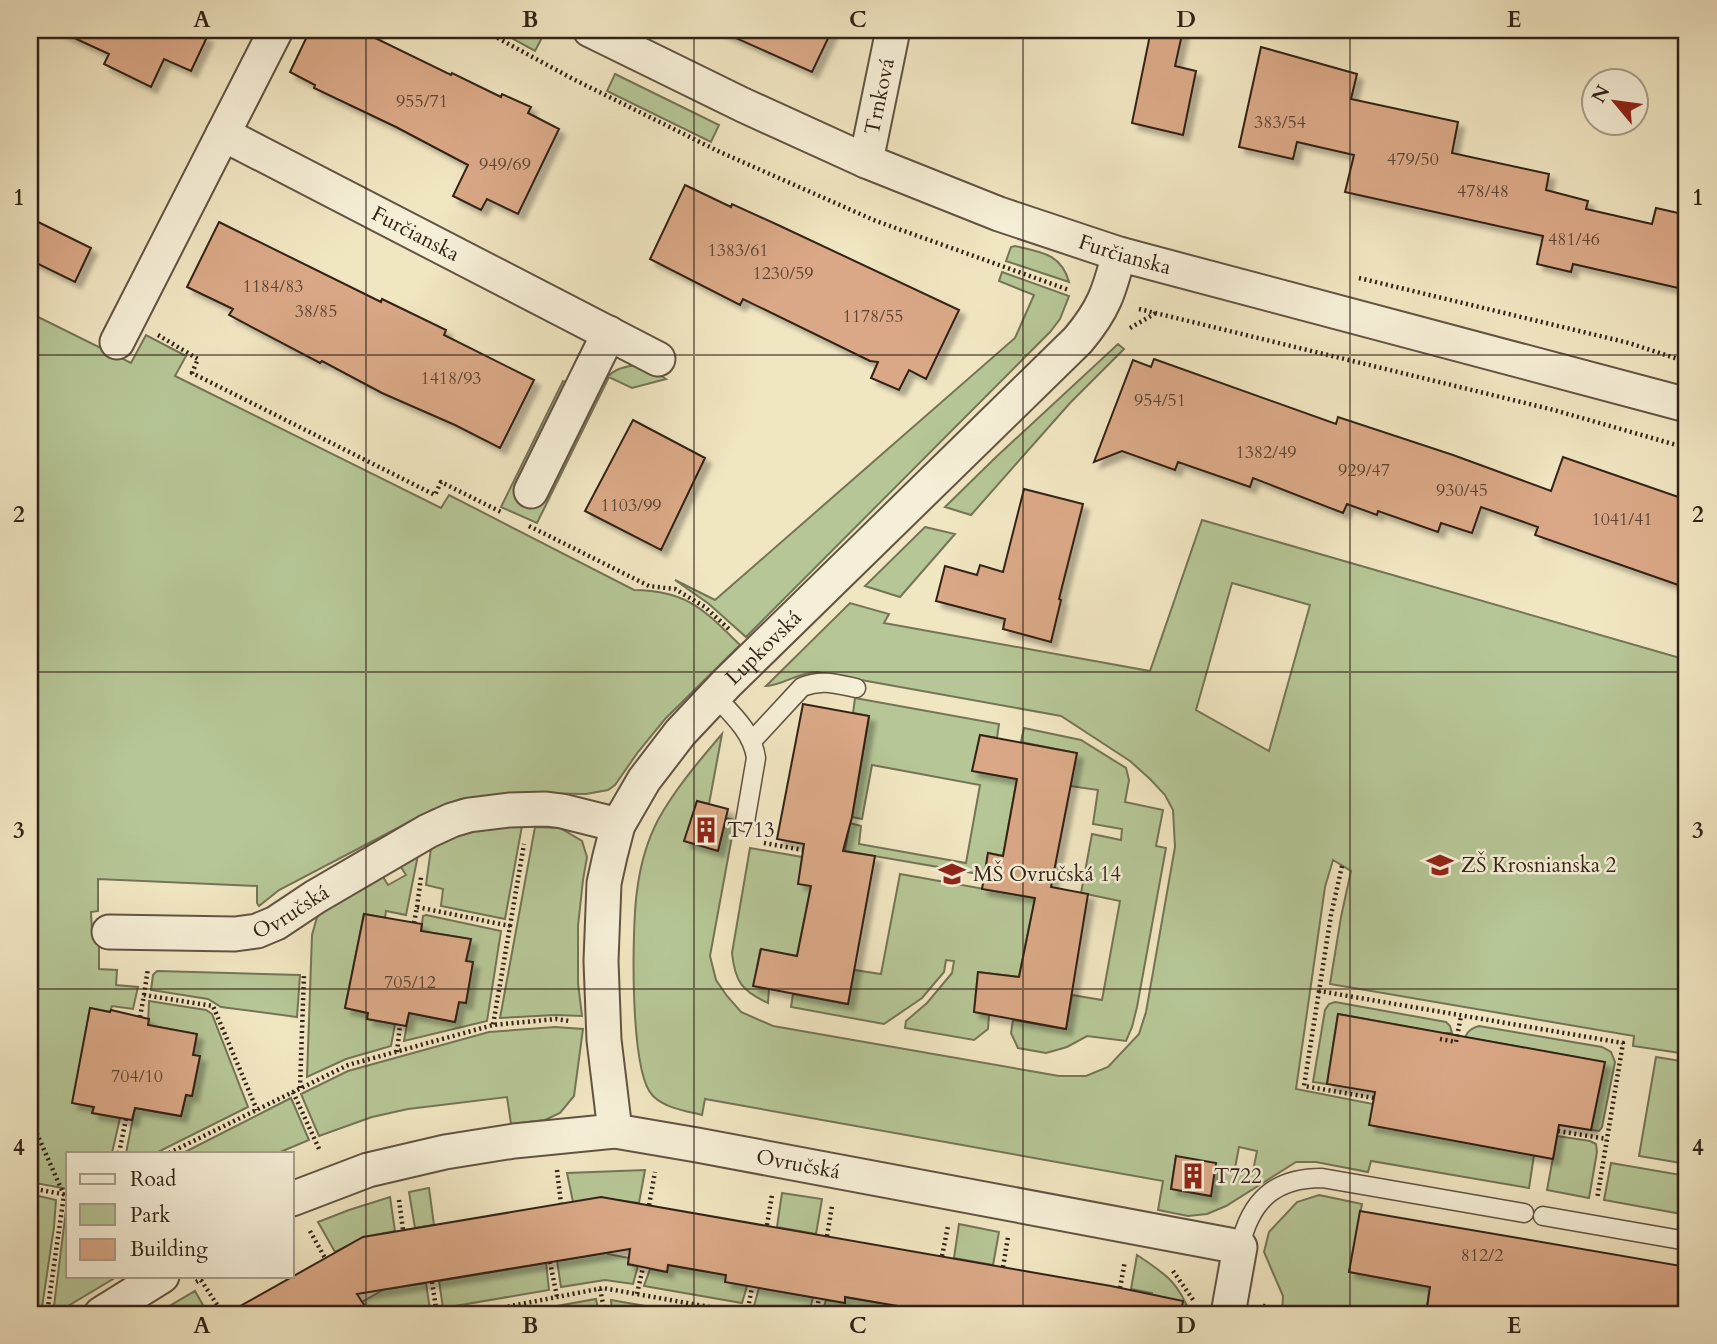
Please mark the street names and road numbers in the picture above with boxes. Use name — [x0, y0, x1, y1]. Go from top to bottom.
street label: Trnková — [858, 56, 902, 137]
street label: Furčianska — [367, 199, 464, 269]
street label: Furčianska — [1075, 228, 1174, 282]
street label: Lupkovská — [719, 604, 808, 692]
street label: Ovručská — [248, 878, 334, 946]
street label: Ovručská — [754, 1142, 843, 1187]

